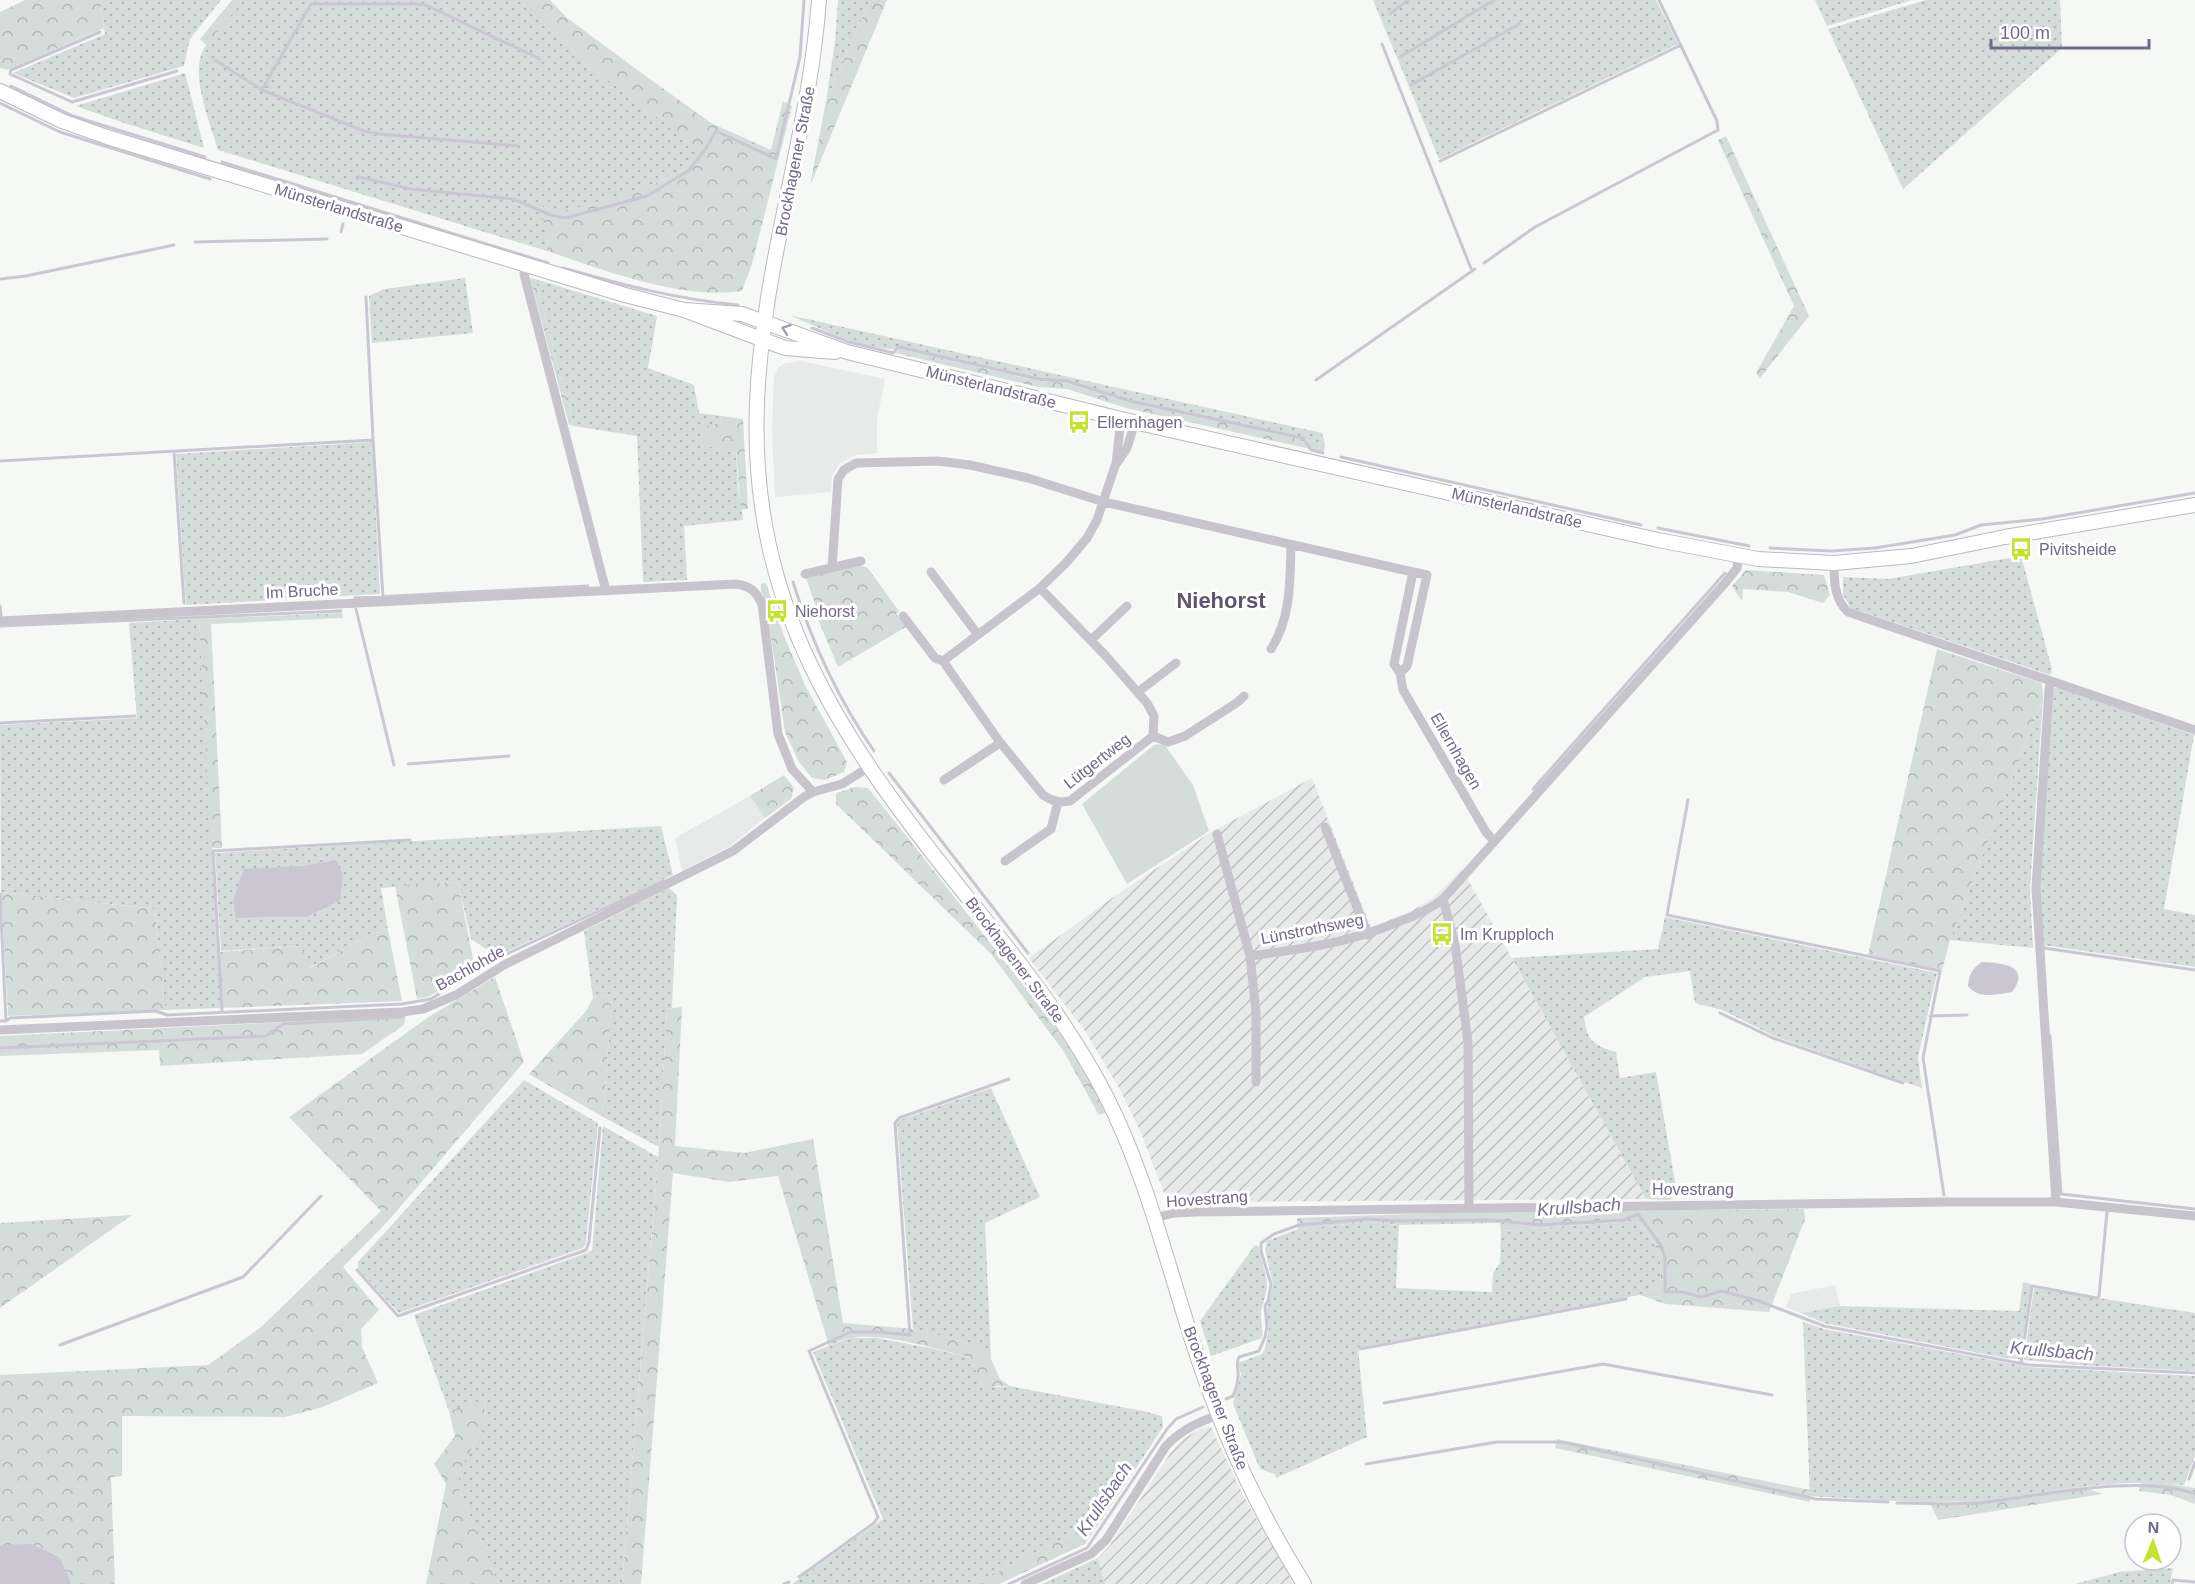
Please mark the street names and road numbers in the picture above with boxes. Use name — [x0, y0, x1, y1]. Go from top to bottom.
street label: Brockhagener Straße — [772, 85, 818, 237]
street label: Münsterlandstraße — [273, 180, 405, 236]
street label: Münsterlandstraße — [924, 363, 1058, 411]
street label: Münsterlandstraße — [1450, 485, 1584, 531]
street label: Im Bruche — [265, 581, 339, 601]
street label: Ellernhagen — [1427, 710, 1485, 792]
street label: Lütgertweg — [1061, 730, 1133, 792]
street label: Brockhagener Straße — [962, 894, 1068, 1026]
street label: Lünstrothsweg — [1259, 911, 1365, 947]
street label: Bachlohde — [433, 942, 507, 994]
street label: Hovestrang — [1652, 1181, 1734, 1198]
street label: Hovestrang — [1166, 1188, 1248, 1210]
street label: Brockhagener Straße — [1181, 1324, 1251, 1472]

